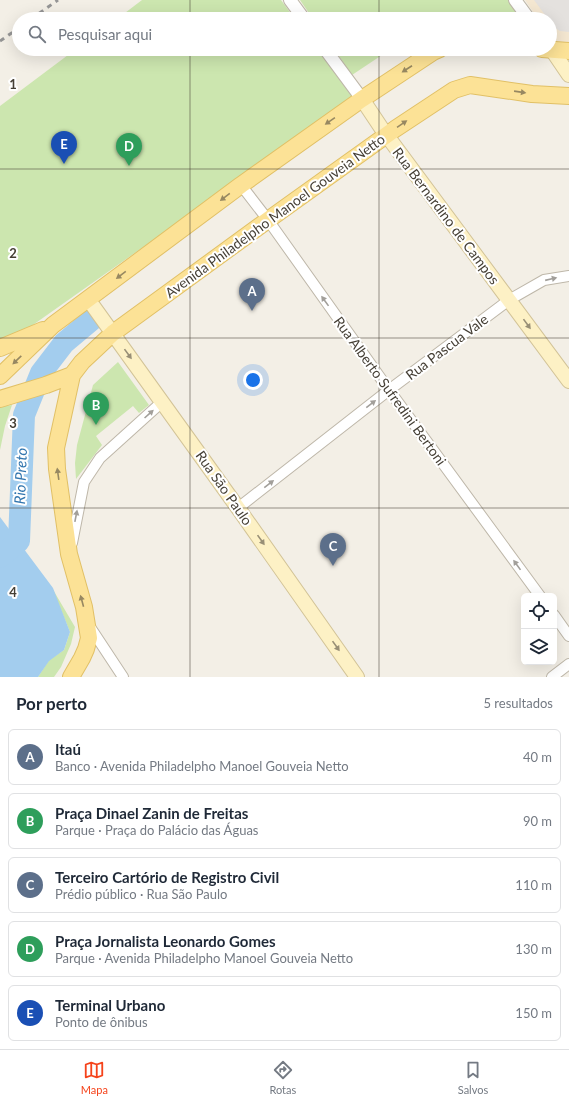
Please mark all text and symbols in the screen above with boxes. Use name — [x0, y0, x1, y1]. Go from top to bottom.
search box — [12, 12, 557, 56]
icon: search — [26, 23, 48, 45]
text: Pesquisar aqui — [58, 25, 152, 43]
one-way arrow — [402, 65, 412, 73]
text: 1 — [9, 76, 17, 92]
one-way arrow — [514, 89, 527, 95]
one-way arrow — [325, 117, 336, 125]
one-way arrow — [397, 120, 407, 128]
pin: E — [51, 131, 77, 164]
street label: Avenida Philadelpho Manoel Gouveia Netto — [162, 131, 388, 301]
pin: D — [116, 133, 142, 166]
street label: Rua Bernardino de Campos — [389, 144, 503, 287]
one-way arrow — [219, 193, 230, 202]
text: 2 — [9, 245, 17, 261]
one-way arrow — [115, 271, 126, 279]
one-way arrow — [545, 276, 557, 282]
pin: A — [239, 278, 265, 311]
one-way arrow — [321, 296, 329, 306]
street label: Rua Pascua Vale — [402, 310, 491, 383]
street label: Rua Alberto Sufredini Bertoni — [331, 313, 450, 468]
one-way arrow — [523, 319, 531, 329]
one-way arrow — [124, 349, 133, 360]
one-way arrow — [12, 355, 22, 365]
your location — [243, 370, 263, 390]
pin: B — [83, 392, 109, 425]
one-way arrow — [366, 400, 377, 408]
one-way arrow — [144, 409, 154, 418]
text: 3 — [9, 415, 17, 431]
water label: Rio Preto — [10, 447, 30, 505]
street label: Rua São Paulo — [192, 447, 256, 528]
one-way arrow — [55, 467, 61, 480]
one-way arrow — [263, 479, 274, 488]
one-way arrow — [74, 510, 80, 522]
pin: C — [320, 533, 346, 566]
one-way arrow — [257, 535, 265, 545]
one-way arrow — [513, 559, 521, 570]
text: 4 — [9, 584, 17, 600]
map controls — [521, 593, 557, 665]
button: locate — [521, 593, 557, 629]
one-way arrow — [79, 595, 85, 607]
button: layers — [521, 629, 557, 665]
one-way arrow — [332, 641, 340, 651]
text: Por perto — [16, 693, 87, 714]
text: 5 resultados — [483, 695, 553, 711]
text: Itaú — [55, 740, 81, 758]
text: A — [25, 749, 35, 765]
text: 40 m — [523, 749, 552, 765]
text: Banco · Avenida Philadelpho Manoel Gouveia Netto — [55, 758, 349, 774]
text: Praça Dinael Zanin de Freitas — [55, 804, 248, 822]
text: B — [26, 813, 34, 829]
text: 90 m — [523, 813, 552, 829]
text: Parque · Praça do Palácio das Águas — [55, 822, 259, 838]
text: Terceiro Cartório de Registro Civil — [55, 868, 279, 886]
text: C — [26, 877, 34, 893]
text: 110 m — [515, 877, 552, 893]
text: Prédio público · Rua São Paulo — [55, 886, 227, 902]
text: Praça Jornalista Leonardo Gomes — [55, 932, 276, 950]
text: D — [25, 941, 35, 957]
text: 130 m — [515, 941, 552, 957]
text: Parque · Avenida Philadelpho Manoel Gouveia Netto — [55, 950, 353, 966]
text: Terminal Urbano — [55, 996, 165, 1014]
text: E — [26, 1005, 34, 1021]
text: 150 m — [515, 1005, 552, 1021]
text: Ponto de ônibus — [55, 1014, 148, 1030]
tab: Mapa — [81, 1059, 108, 1096]
tab: Rotas — [269, 1059, 296, 1096]
tab: Salvos — [458, 1059, 488, 1096]

